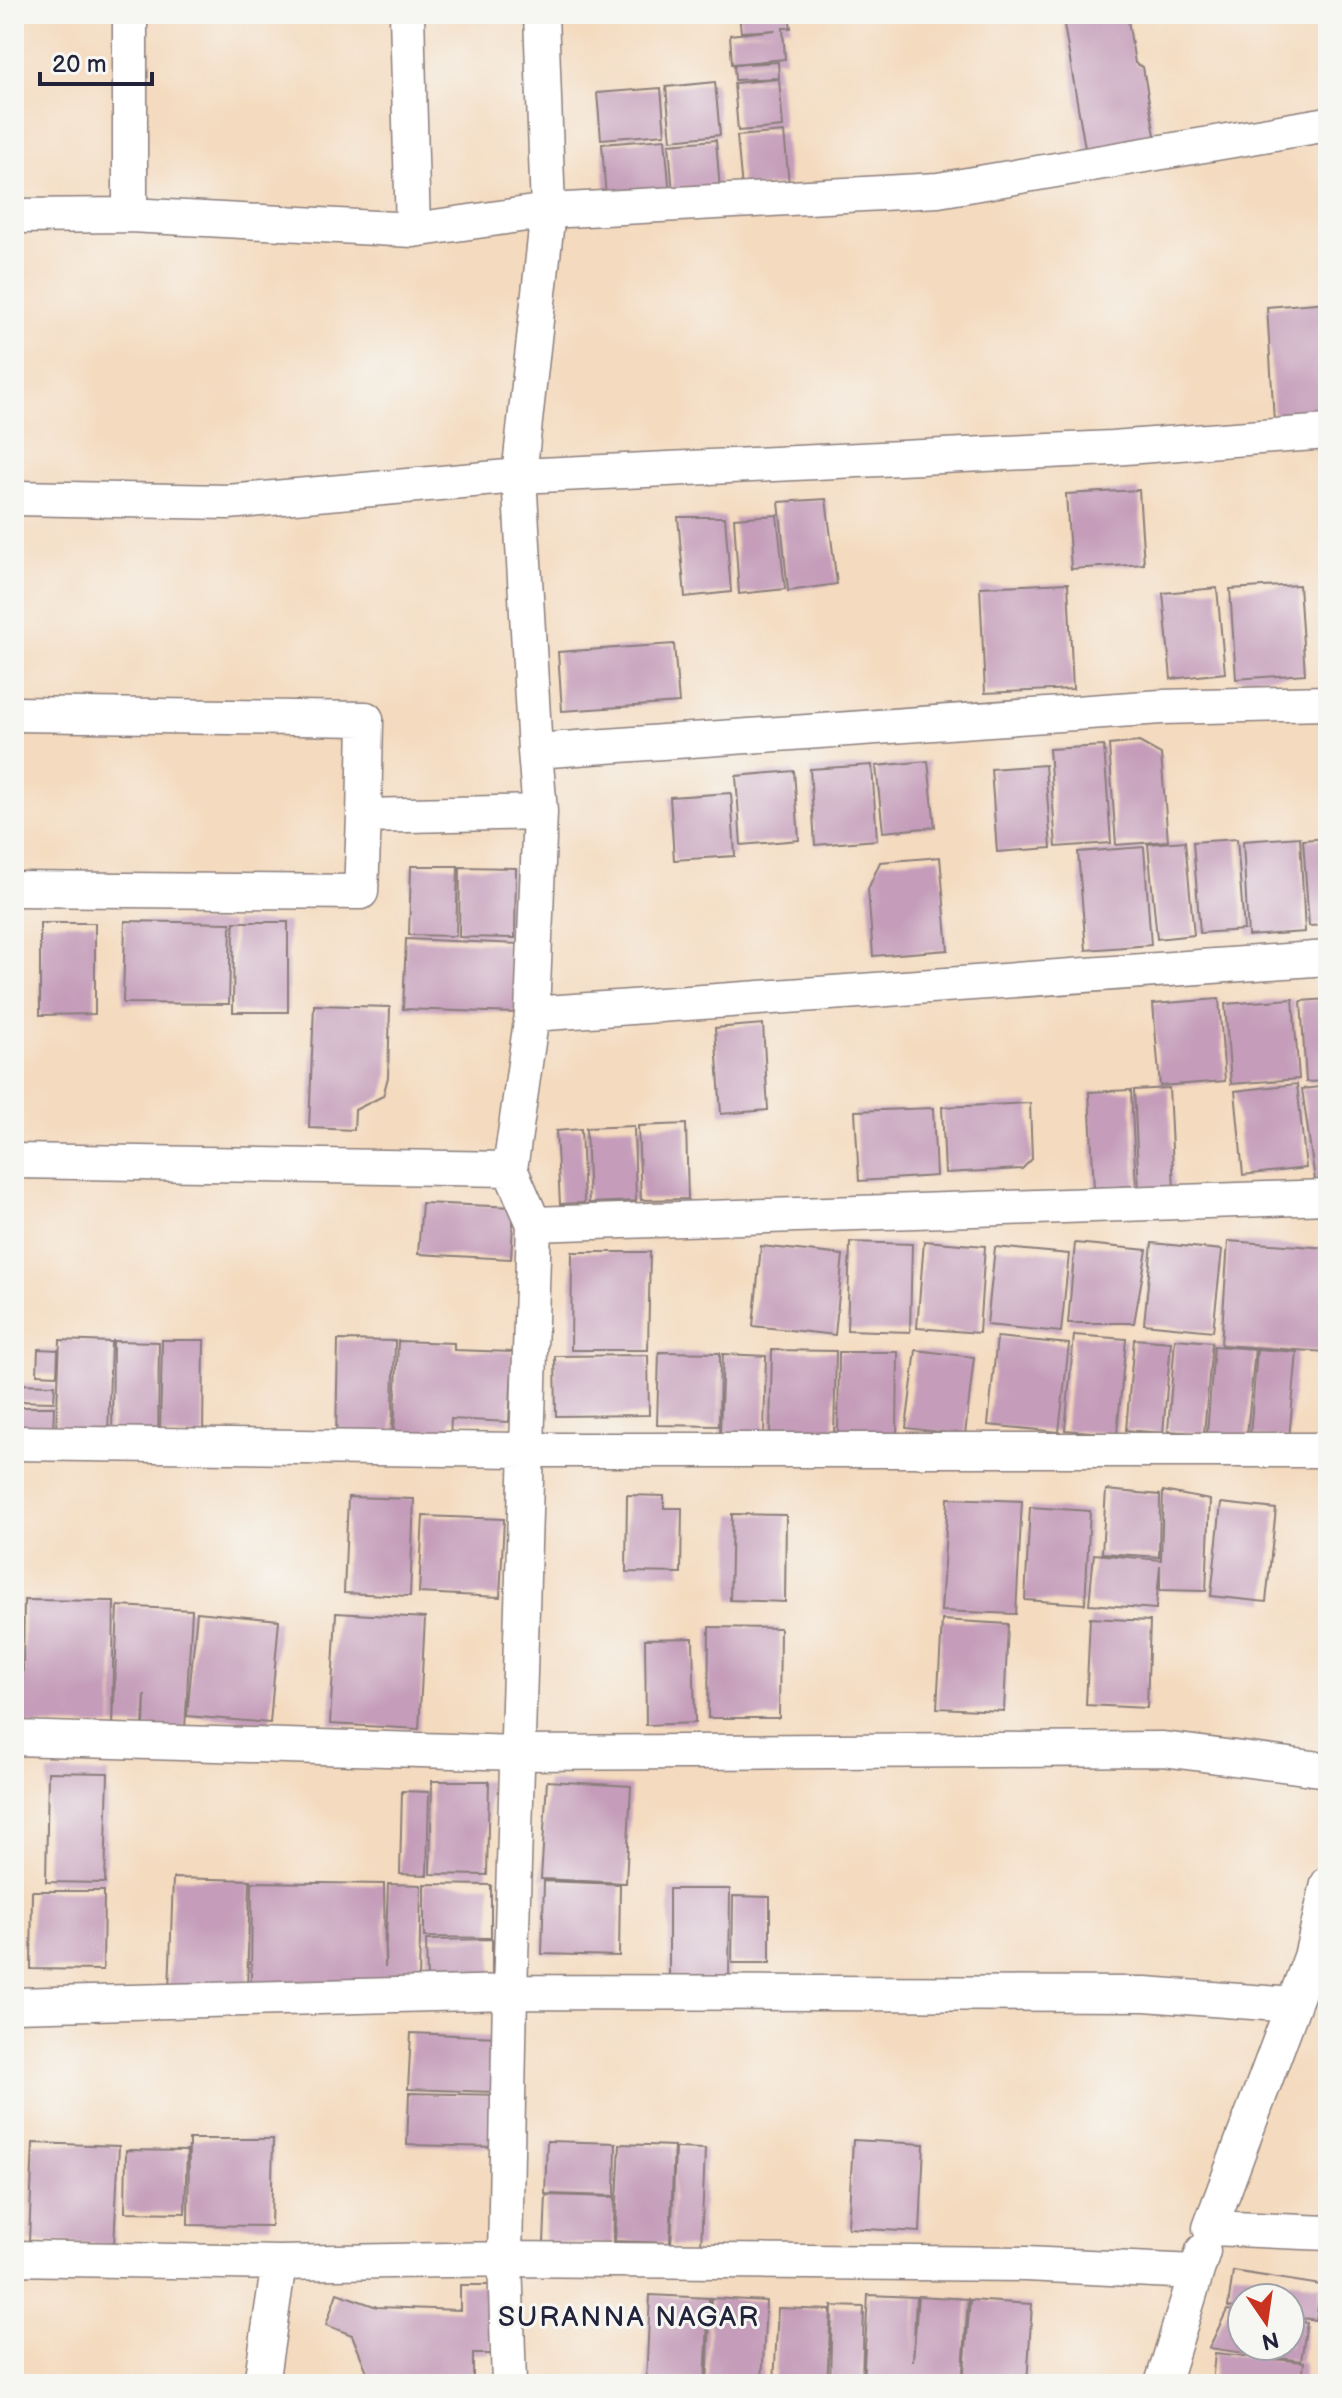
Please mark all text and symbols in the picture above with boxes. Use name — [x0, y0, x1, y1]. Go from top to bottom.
scale bar — [40, 36, 152, 86]
text: 20 m — [52, 50, 107, 79]
north arrow — [1226, 2282, 1306, 2362]
district label: SURANNA NAGAR — [498, 2301, 760, 2334]
text: N — [1259, 2325, 1281, 2355]

